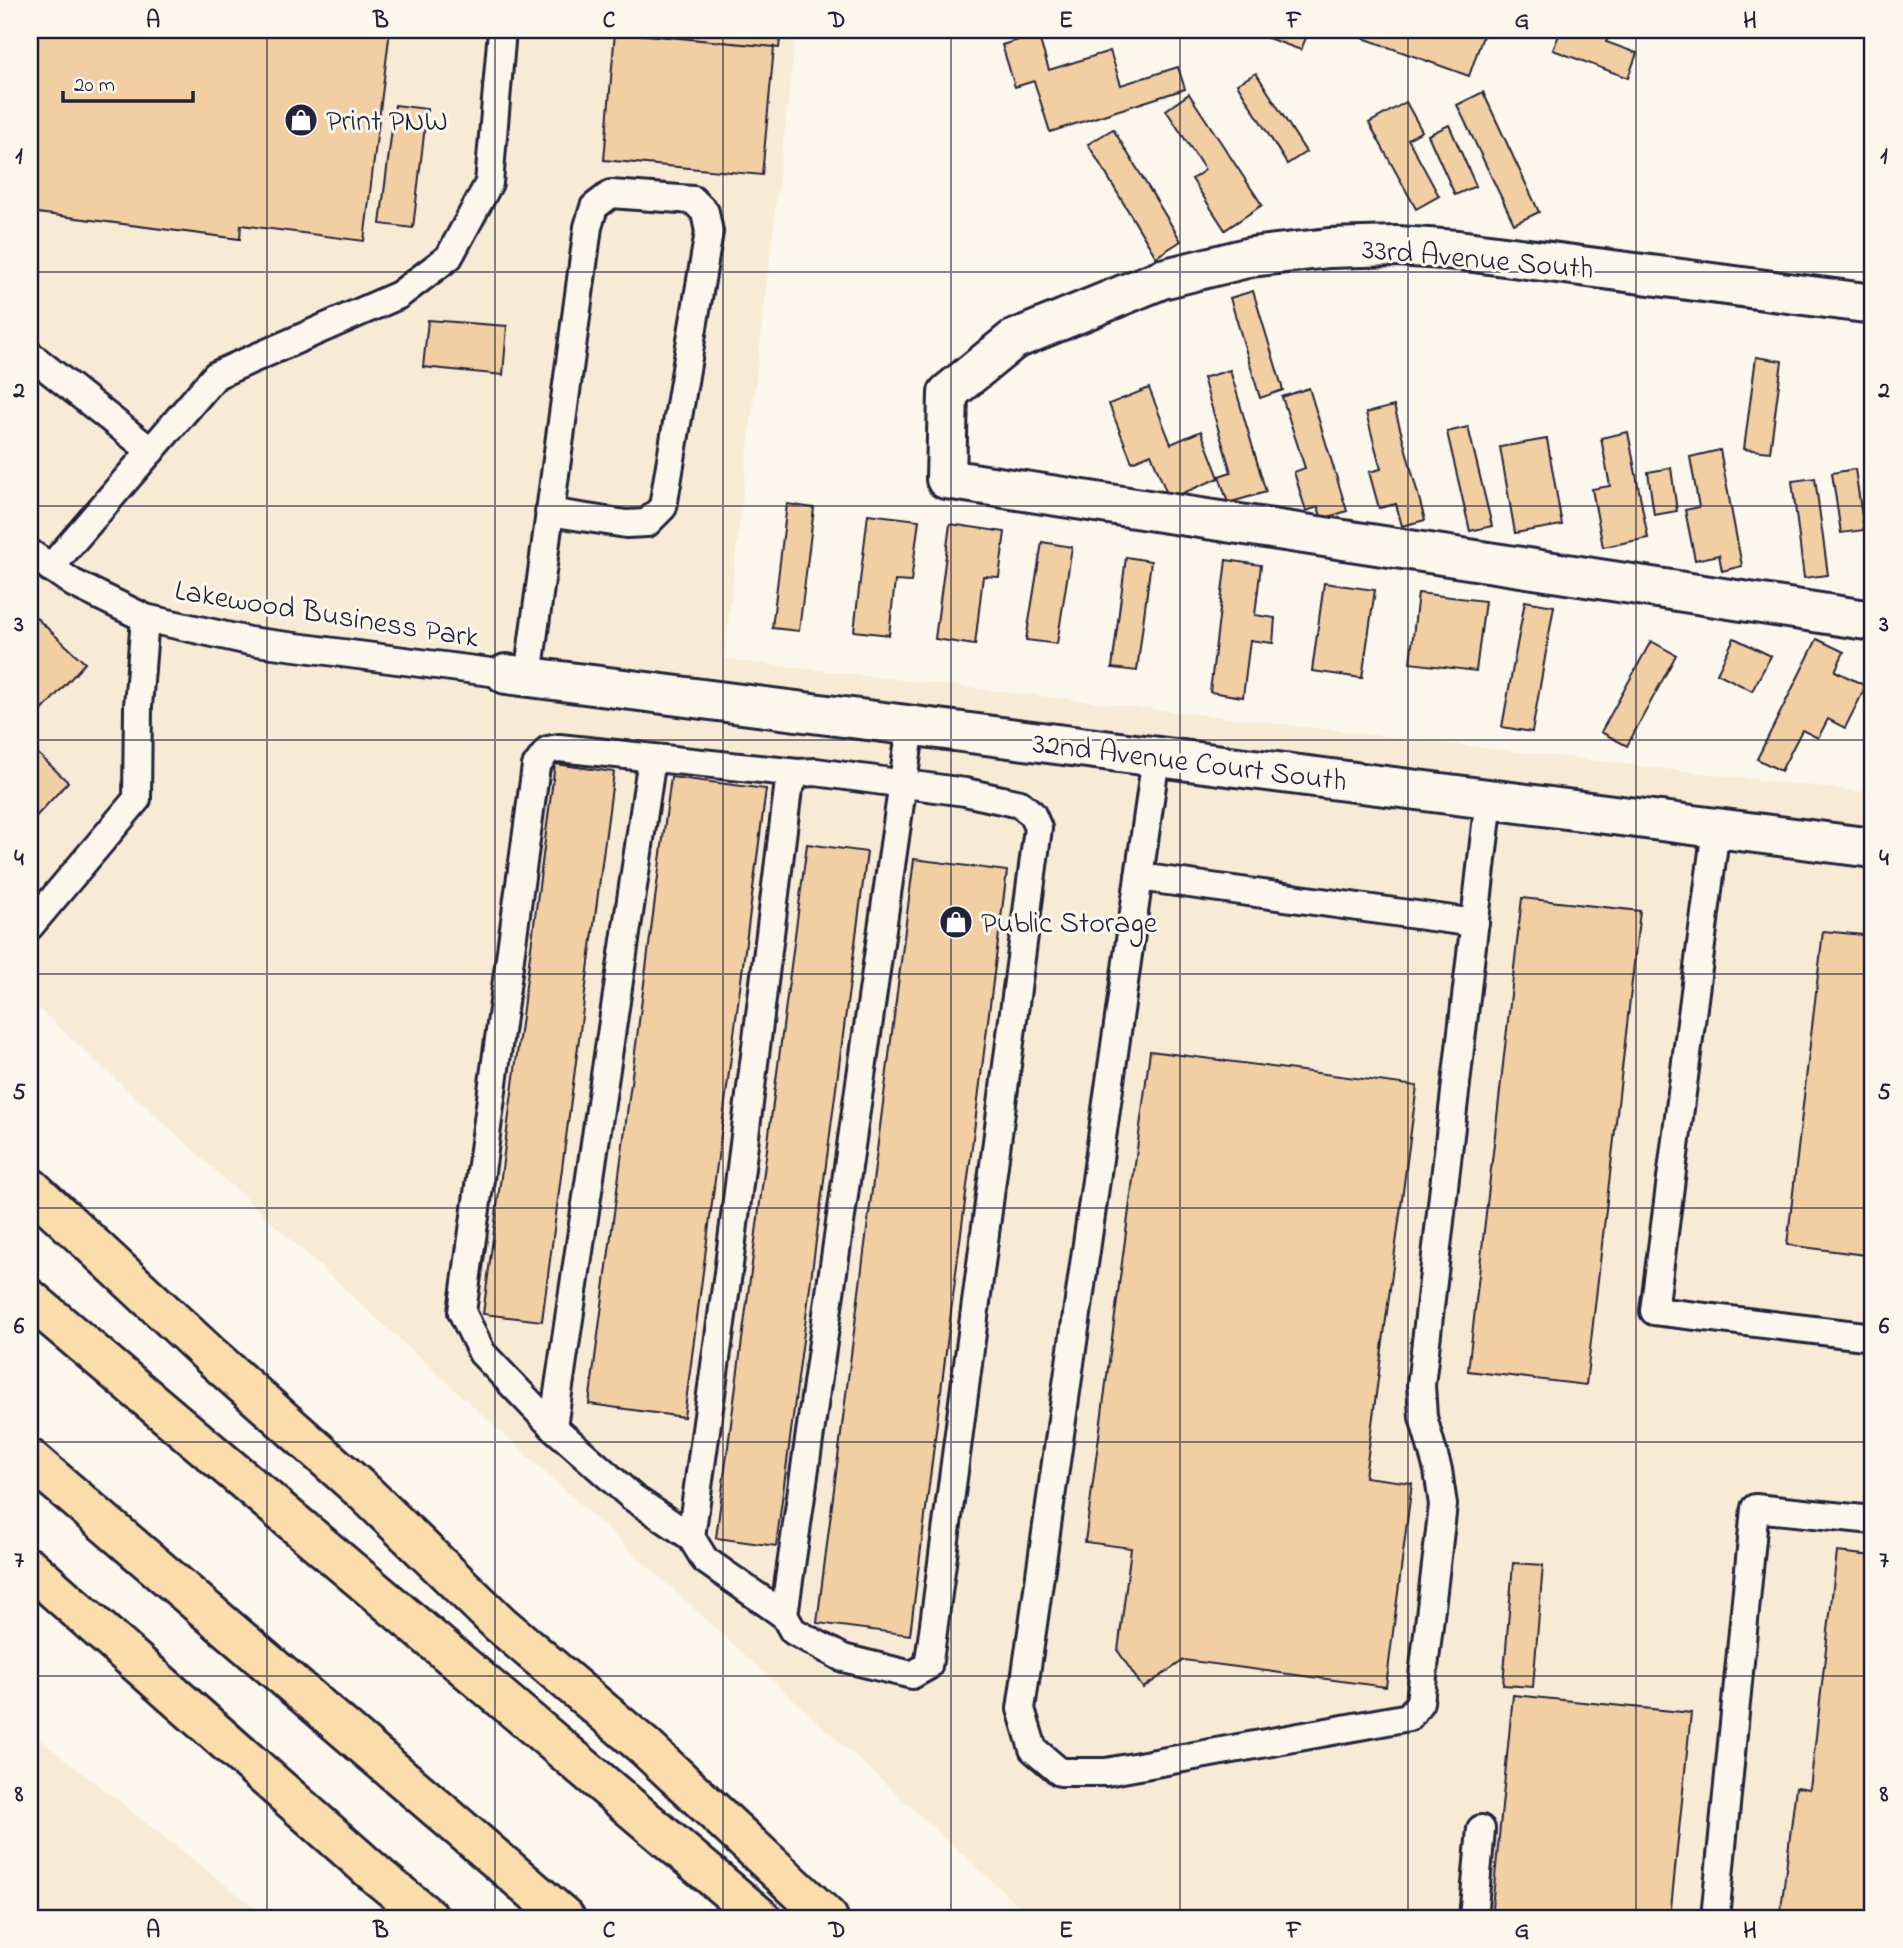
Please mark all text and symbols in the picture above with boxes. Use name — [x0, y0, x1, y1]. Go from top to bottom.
text: A — [146, 5, 160, 38]
text: B — [372, 5, 389, 38]
text: C — [603, 5, 616, 38]
text: D — [828, 5, 845, 38]
text: E — [1059, 5, 1073, 38]
text: F — [1286, 5, 1302, 38]
text: G — [1515, 5, 1529, 38]
text: H — [1743, 5, 1757, 38]
scale bar — [63, 60, 192, 104]
text: 20 m — [74, 71, 115, 101]
shop icon: Print PNW — [282, 101, 320, 139]
place label: Print PNW — [326, 101, 448, 145]
text: 1 — [15, 141, 23, 174]
text: 1 — [1880, 141, 1888, 174]
street label: 33rd Avenue South — [1360, 229, 1595, 293]
text: 2 — [12, 375, 25, 408]
text: 2 — [1877, 375, 1890, 408]
street label: Lakewood Business Park — [171, 570, 483, 662]
text: 3 — [13, 609, 24, 642]
text: 3 — [1878, 609, 1889, 642]
street label: 32nd Avenue Court South — [1030, 723, 1349, 805]
text: 4 — [14, 843, 24, 876]
text: 4 — [1879, 843, 1889, 876]
shop icon: Public Storage — [937, 903, 975, 941]
place label: Public Storage — [981, 903, 1158, 947]
text: 5 — [12, 1077, 26, 1110]
text: 5 — [1877, 1077, 1891, 1110]
text: 6 — [14, 1311, 25, 1344]
text: 6 — [1879, 1311, 1890, 1344]
text: 7 — [14, 1545, 24, 1578]
text: 7 — [1879, 1545, 1889, 1578]
text: 8 — [14, 1779, 24, 1812]
text: 8 — [1879, 1779, 1889, 1812]
text: A — [146, 1915, 160, 1948]
text: B — [372, 1915, 389, 1948]
text: C — [603, 1915, 616, 1948]
text: D — [828, 1915, 845, 1948]
text: E — [1059, 1915, 1073, 1948]
text: F — [1286, 1915, 1302, 1948]
text: G — [1515, 1915, 1529, 1948]
text: H — [1743, 1915, 1757, 1948]

